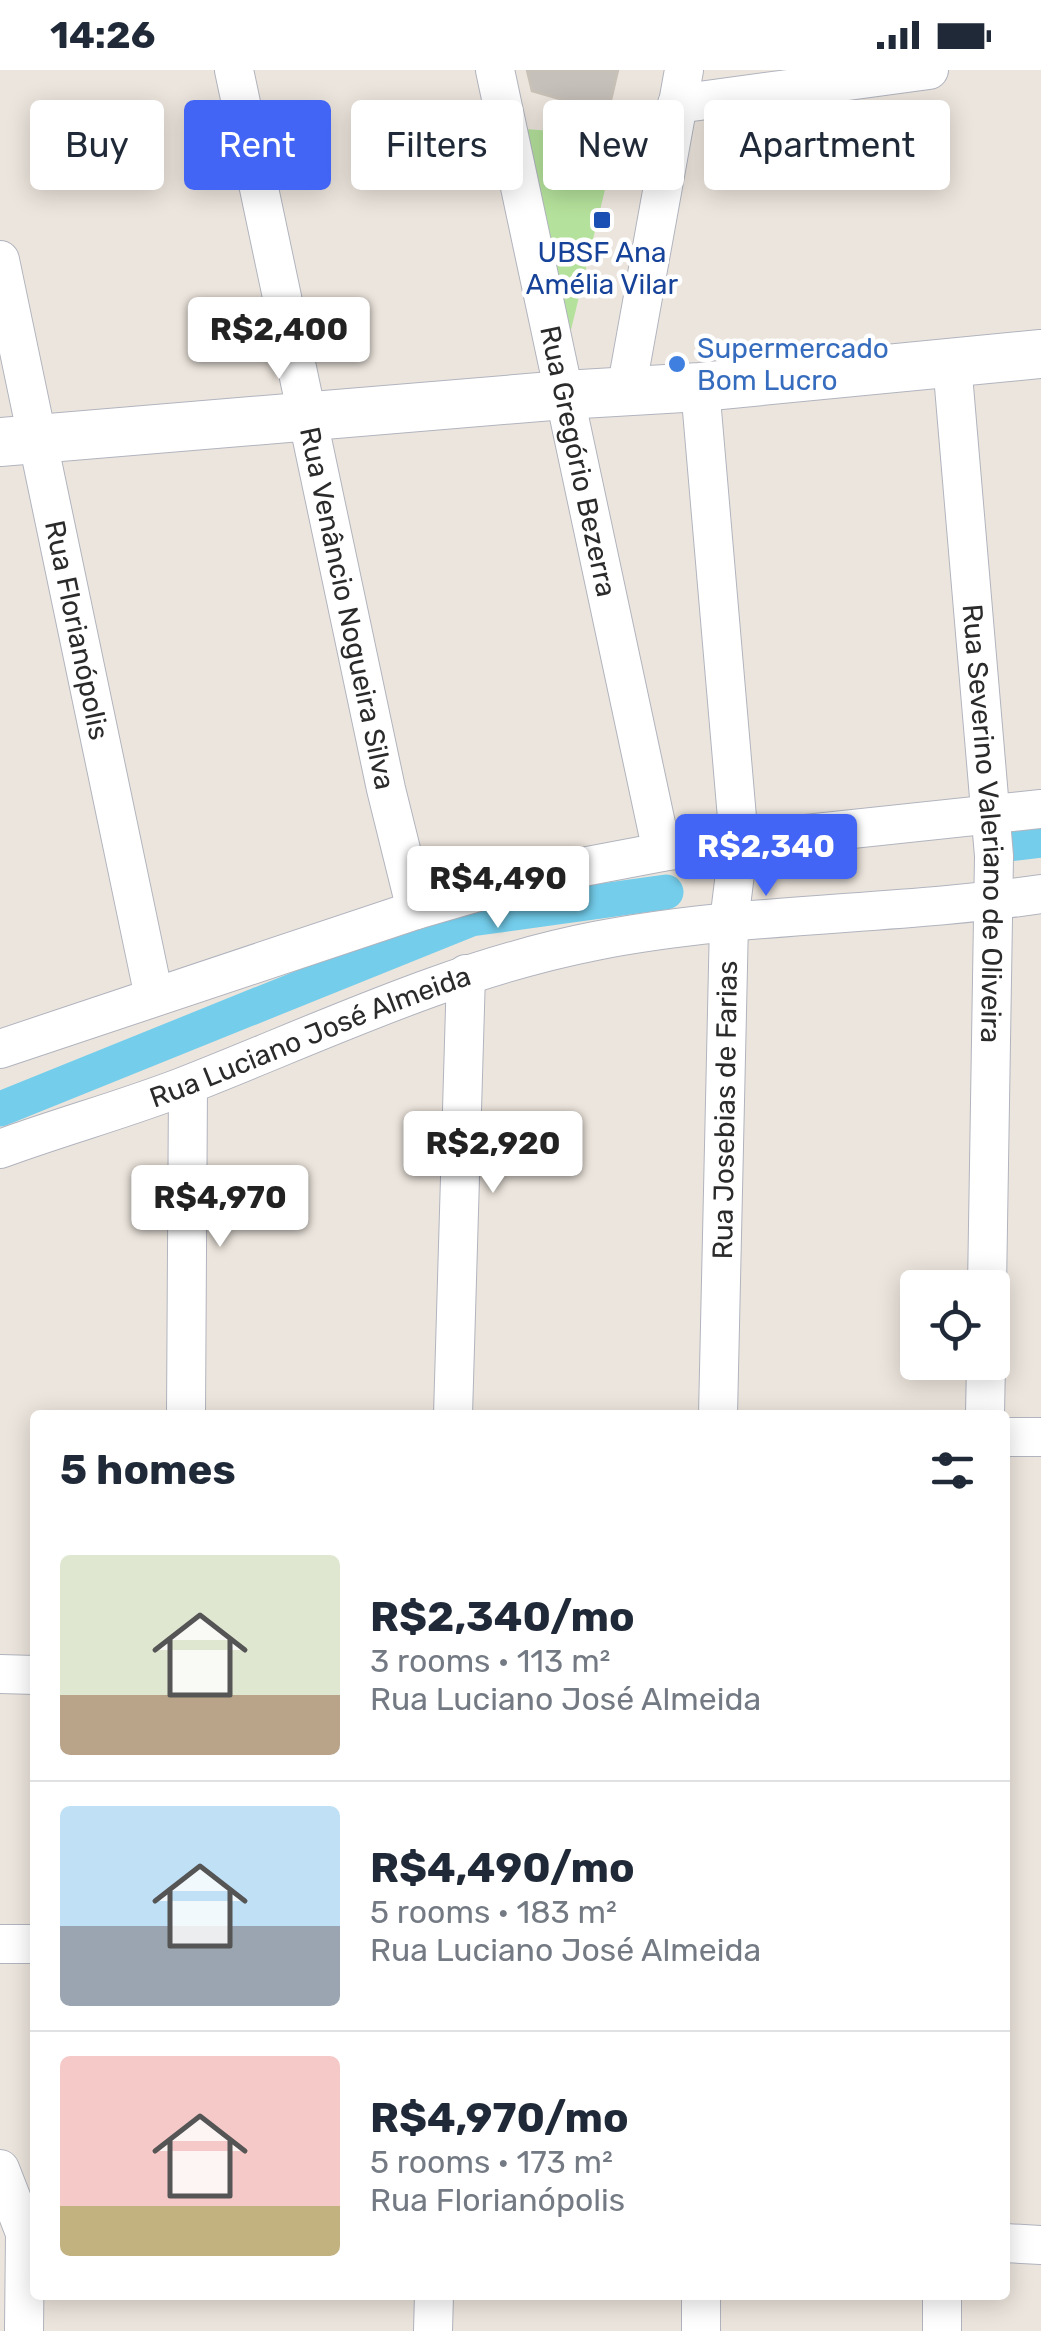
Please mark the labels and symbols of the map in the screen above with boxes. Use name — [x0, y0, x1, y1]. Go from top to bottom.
marker: UBSF Ana Amélia Vilar — [591, 209, 613, 231]
place label: UBSF Ana Amélia Vilar — [526, 236, 679, 301]
pin: R$2,400 — [187, 297, 371, 382]
street label: Rua Gregório Bezerra — [534, 323, 624, 600]
place label: Supermercado Bom Lucro — [697, 332, 889, 397]
marker: Supermercado Bom Lucro — [666, 353, 688, 375]
street label: Rua Venâncio Nogueira Silva — [293, 424, 402, 792]
street label: Rua Florianópolis — [38, 517, 116, 743]
street label: Rua Severino Valeriano de Oliveira — [956, 603, 1011, 1044]
pin: R$2,340 — [674, 814, 858, 899]
pin: R$4,490 — [406, 846, 590, 931]
street label: Rua Luciano José Almeida — [145, 959, 475, 1114]
street label: Rua Josebias de Farias — [706, 960, 744, 1260]
pin: R$2,920 — [401, 1111, 585, 1196]
pin: R$4,970 — [128, 1165, 312, 1250]

